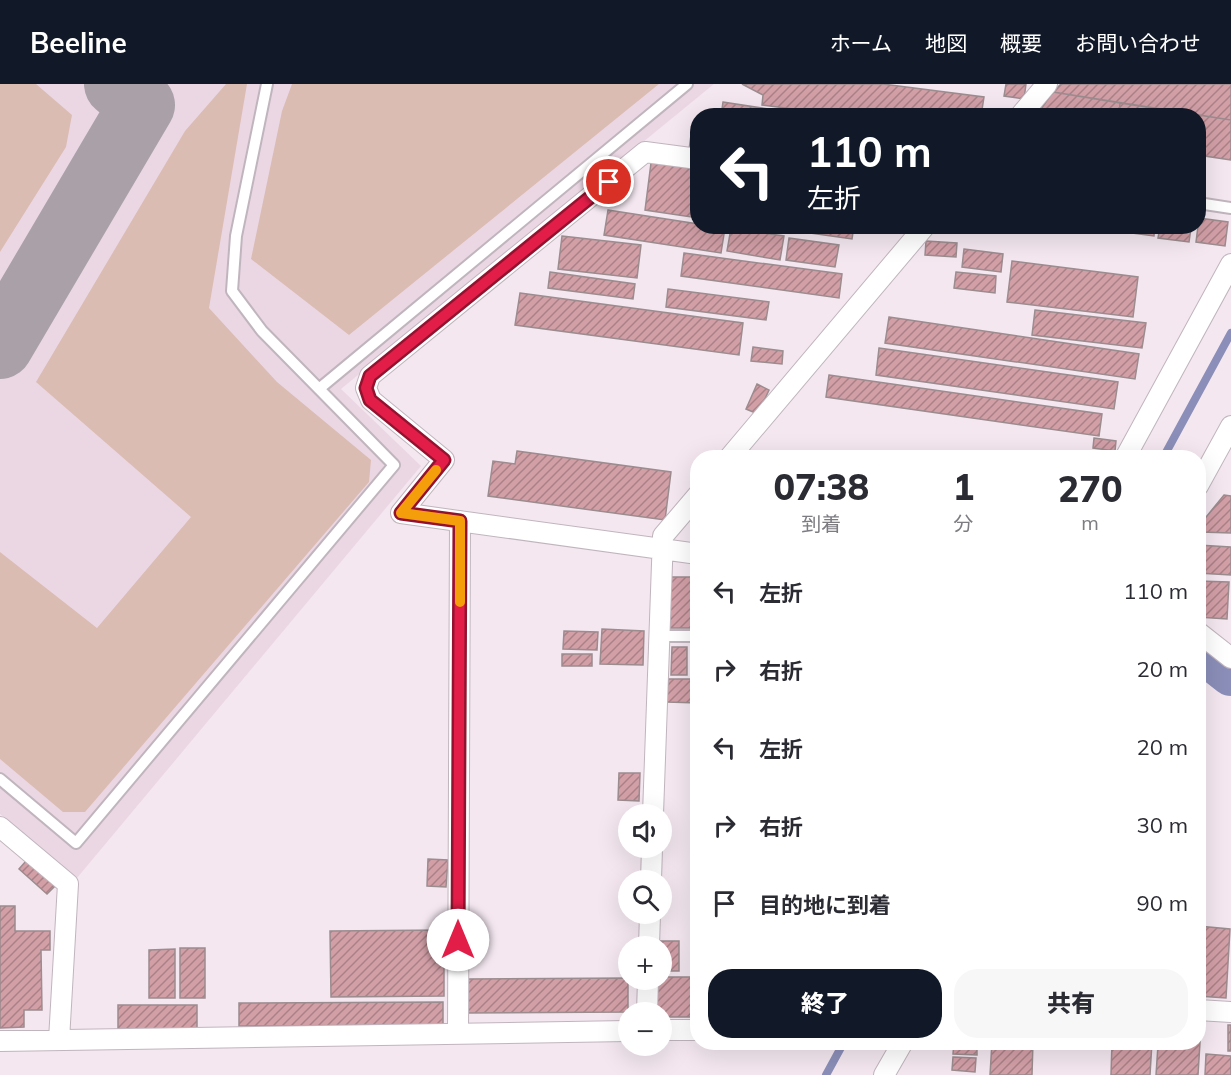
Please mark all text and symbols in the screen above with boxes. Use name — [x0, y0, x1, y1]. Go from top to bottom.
text: Beeline — [30, 25, 127, 60]
text: ホーム — [830, 30, 892, 56]
text: 地図 — [925, 30, 967, 56]
text: 概要 — [1000, 30, 1042, 56]
text: お問い合わせ — [1075, 30, 1201, 56]
text: 110 m — [807, 125, 932, 178]
icon: left — [708, 132, 786, 210]
pin — [583, 156, 634, 207]
icon: arrive — [592, 165, 625, 198]
text: 左折 — [807, 181, 861, 215]
text: 07:38 — [773, 464, 869, 509]
text: 1 — [953, 464, 974, 509]
text: 270 — [1058, 466, 1123, 511]
text: m — [1081, 510, 1099, 535]
text: 到着 — [801, 511, 841, 536]
text: 分 — [953, 511, 973, 536]
icon: left — [708, 575, 741, 608]
text: 110 m — [1123, 577, 1188, 605]
text: 左折 — [759, 579, 803, 607]
icon: right — [708, 653, 741, 686]
text: 20 m — [1137, 655, 1188, 683]
text: 右折 — [759, 657, 803, 685]
icon: left — [708, 731, 741, 764]
text: 20 m — [1137, 733, 1188, 761]
text: 左折 — [759, 735, 803, 763]
map controls — [618, 804, 672, 1056]
button: sound — [618, 804, 672, 858]
icon: right — [708, 809, 741, 842]
text: 30 m — [1137, 811, 1188, 839]
text: 右折 — [759, 813, 803, 841]
button: search — [618, 870, 672, 924]
icon: arrive — [708, 887, 741, 920]
text: 90 m — [1137, 889, 1188, 917]
text: 目的地に到着 — [759, 891, 891, 919]
position arrow — [426, 908, 490, 972]
button: + — [618, 936, 672, 990]
button: 終了 — [708, 969, 942, 1038]
button: 共有 — [954, 969, 1188, 1038]
button: − — [618, 1002, 672, 1056]

